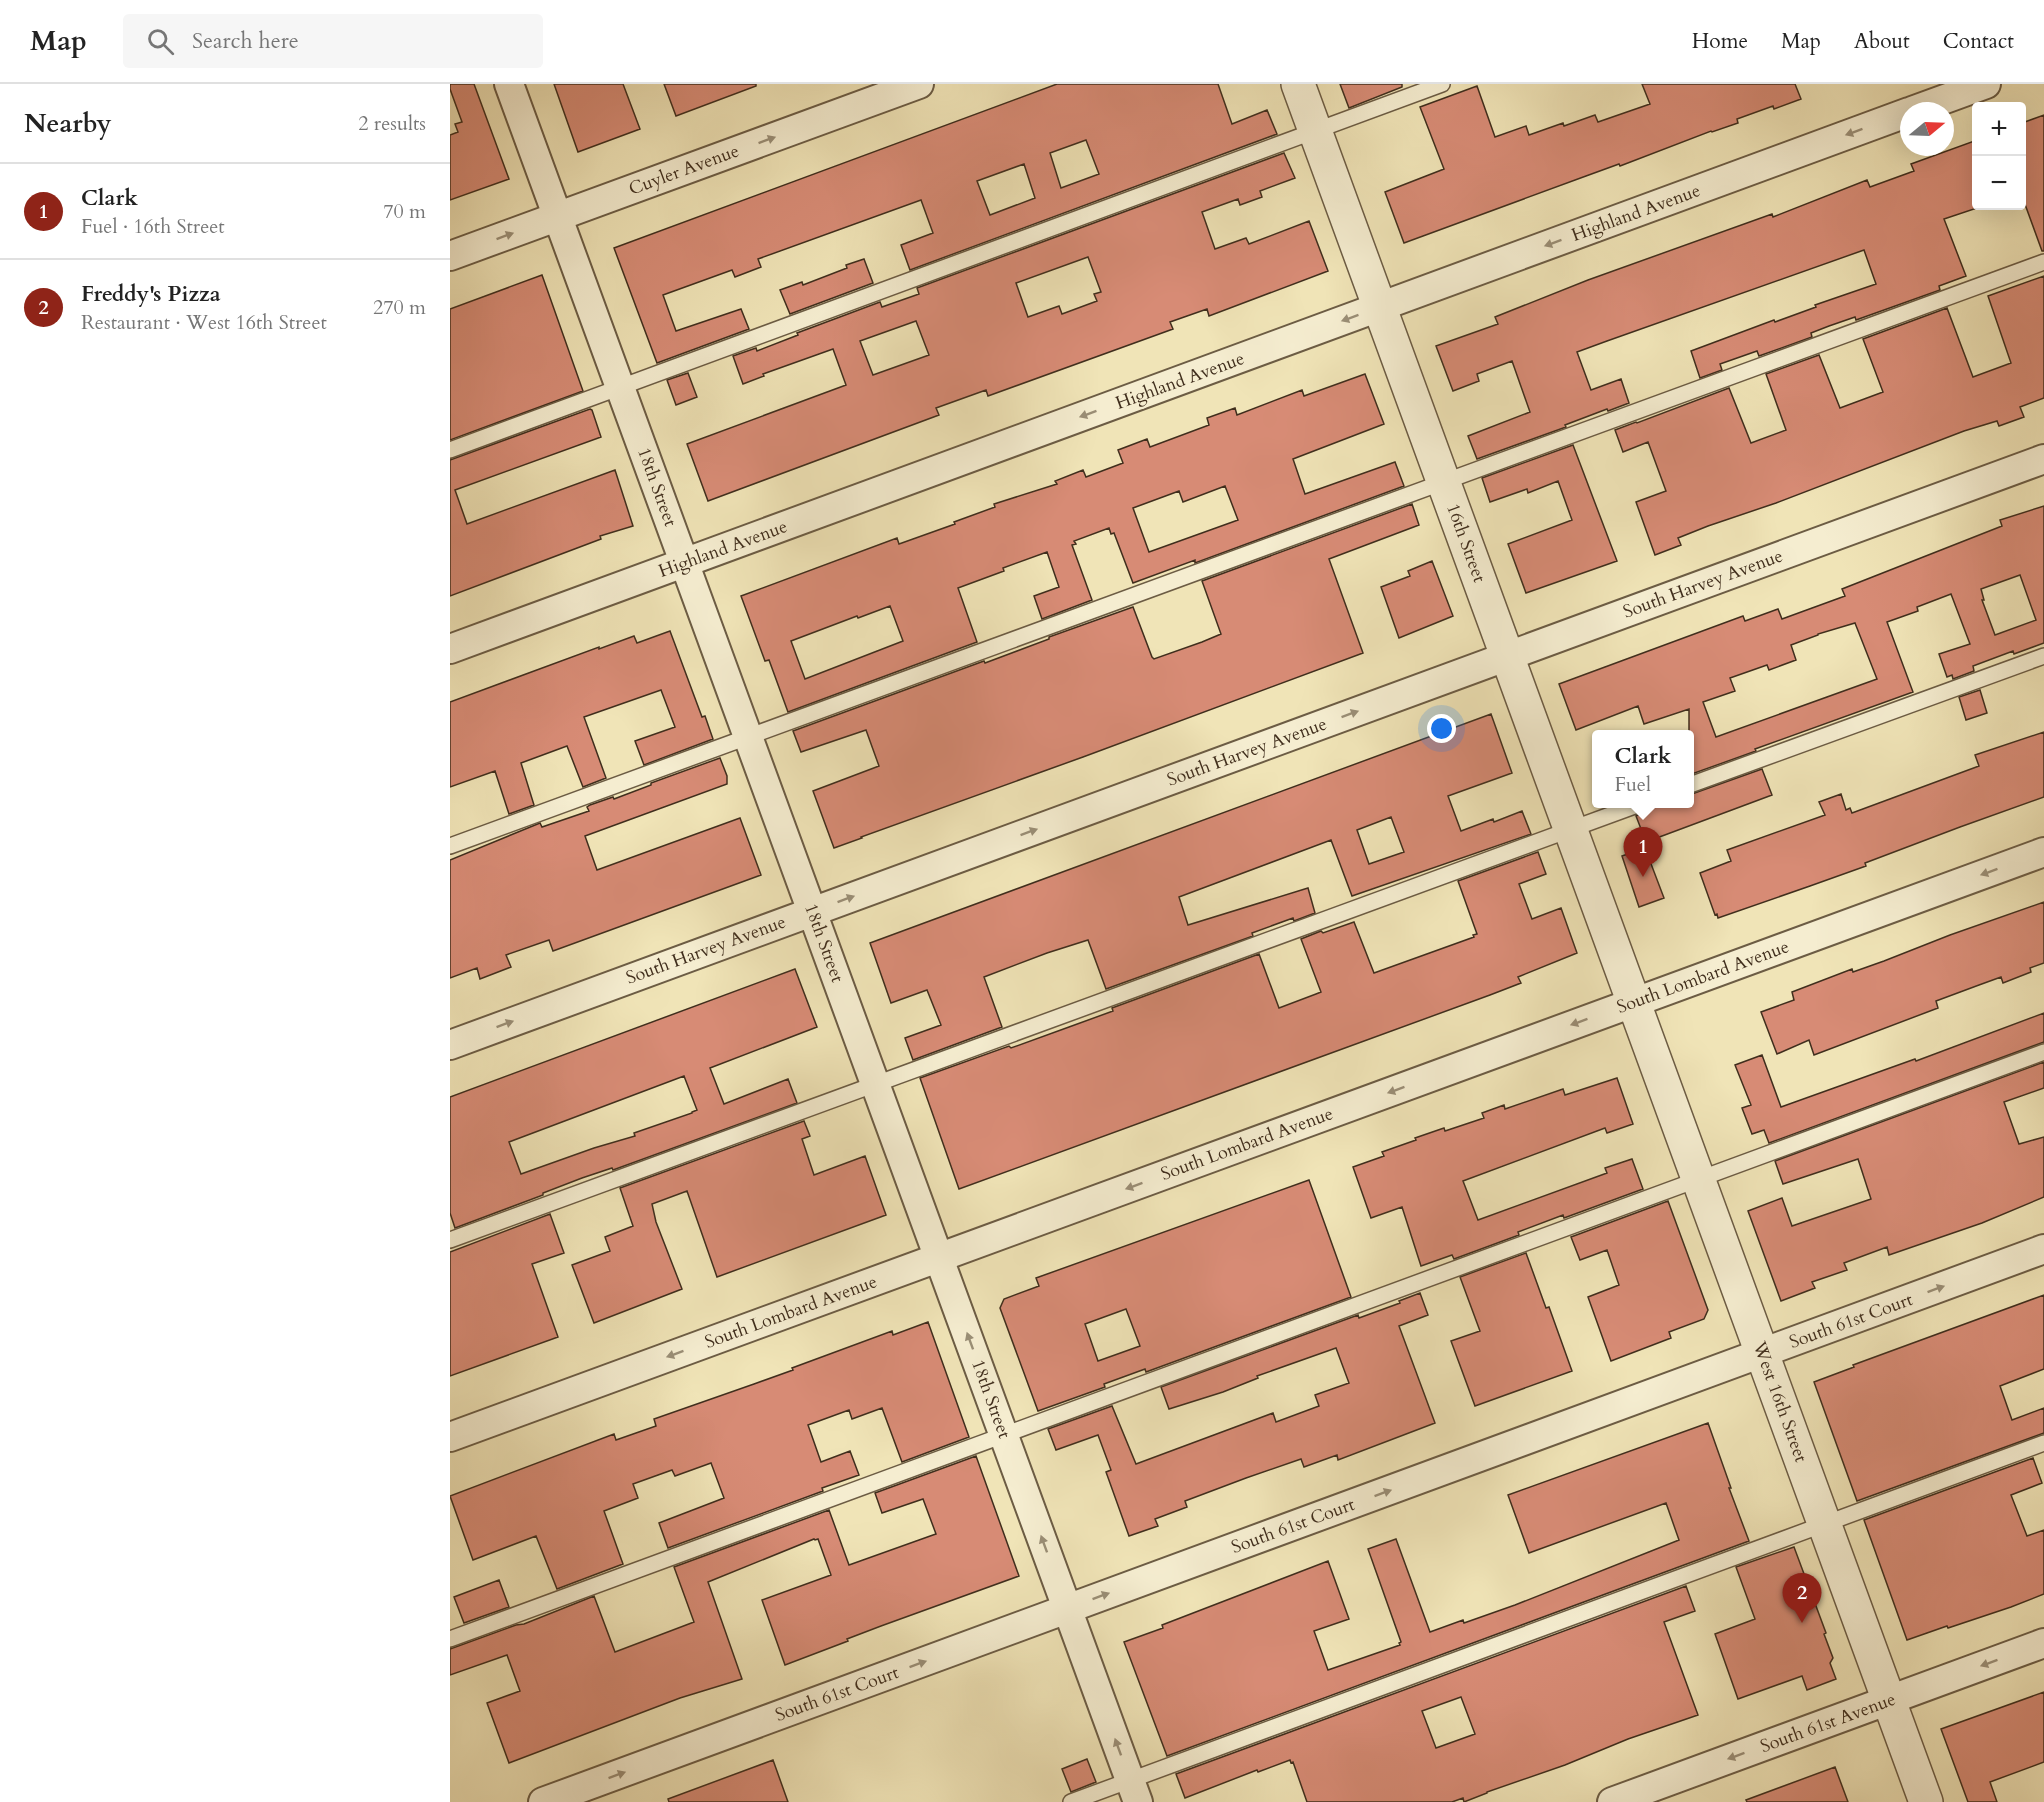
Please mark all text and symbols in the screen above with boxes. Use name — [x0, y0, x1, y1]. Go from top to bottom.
search box — [123, 14, 543, 68]
text: Map — [30, 22, 87, 60]
icon: search — [144, 25, 177, 58]
text: Search here — [192, 26, 299, 56]
text: Home — [1692, 27, 1748, 56]
text: Map — [1781, 27, 1821, 56]
text: About — [1854, 27, 1910, 56]
text: Contact — [1943, 27, 2014, 56]
north arrow — [1900, 102, 1954, 156]
map controls — [1972, 102, 2026, 210]
button: + — [1972, 102, 2026, 156]
text: Nearby — [24, 106, 112, 141]
text: 2 results — [358, 110, 426, 137]
one-way arrow — [1845, 128, 1863, 138]
one-way arrow — [758, 134, 776, 144]
street label: Cuyler Avenue — [625, 138, 743, 202]
button: − — [1972, 156, 2026, 210]
street label: Highland Avenue — [1568, 178, 1704, 248]
text: Clark — [81, 183, 138, 213]
text: 1 — [38, 198, 49, 225]
text: 70 m — [383, 198, 426, 225]
text: Fuel · 16th Street — [81, 213, 225, 240]
one-way arrow — [496, 230, 514, 240]
one-way arrow — [1544, 239, 1562, 249]
text: Freddy's Pizza — [81, 279, 221, 309]
text: 2 — [38, 294, 49, 321]
text: 270 m — [373, 294, 426, 321]
text: Restaurant · West 16th Street — [81, 309, 327, 336]
one-way arrow — [1341, 314, 1359, 323]
street label: Highland Avenue — [1112, 346, 1248, 416]
one-way arrow — [1079, 410, 1097, 420]
street label: 18th Street — [631, 444, 683, 530]
street label: 16th Street — [1440, 500, 1492, 586]
street label: Highland Avenue — [655, 514, 791, 584]
street label: South Harvey Avenue — [1620, 543, 1786, 625]
one-way arrow — [1341, 708, 1359, 718]
street label: South Harvey Avenue — [1164, 711, 1330, 793]
your location — [1427, 714, 1456, 743]
popup — [1592, 730, 1694, 808]
text: Clark — [1615, 741, 1671, 771]
text: Fuel — [1615, 771, 1651, 798]
one-way arrow — [1020, 826, 1038, 836]
pin: 1 — [1624, 828, 1662, 877]
one-way arrow — [1980, 868, 1998, 877]
one-way arrow — [837, 894, 855, 904]
street label: 18th Street — [798, 900, 850, 986]
street label: South Harvey Avenue — [623, 909, 789, 991]
street label: South Lombard Avenue — [1613, 934, 1793, 1020]
one-way arrow — [1570, 1018, 1588, 1028]
one-way arrow — [496, 1019, 514, 1029]
one-way arrow — [1387, 1085, 1405, 1095]
street label: South Lombard Avenue — [1157, 1101, 1337, 1187]
one-way arrow — [1125, 1181, 1143, 1191]
street label: South Lombard Avenue — [701, 1269, 881, 1355]
one-way arrow — [1927, 1284, 1945, 1294]
street label: South 61st Court — [1786, 1287, 1916, 1355]
one-way arrow — [964, 1332, 974, 1350]
street label: West 16th Street — [1746, 1337, 1814, 1466]
one-way arrow — [666, 1350, 684, 1360]
street label: 18th Street — [965, 1356, 1017, 1442]
one-way arrow — [1374, 1488, 1392, 1497]
street label: South 61st Court — [1228, 1492, 1358, 1560]
one-way arrow — [1039, 1535, 1049, 1553]
pin: 2 — [1782, 1574, 1822, 1623]
one-way arrow — [1093, 1591, 1111, 1601]
one-way arrow — [910, 1658, 928, 1668]
one-way arrow — [1980, 1659, 1998, 1669]
street label: South 61st Court — [772, 1660, 902, 1728]
street label: South 61st Avenue — [1757, 1687, 1899, 1759]
one-way arrow — [1113, 1738, 1123, 1756]
one-way arrow — [1727, 1752, 1745, 1762]
one-way arrow — [608, 1769, 626, 1779]

